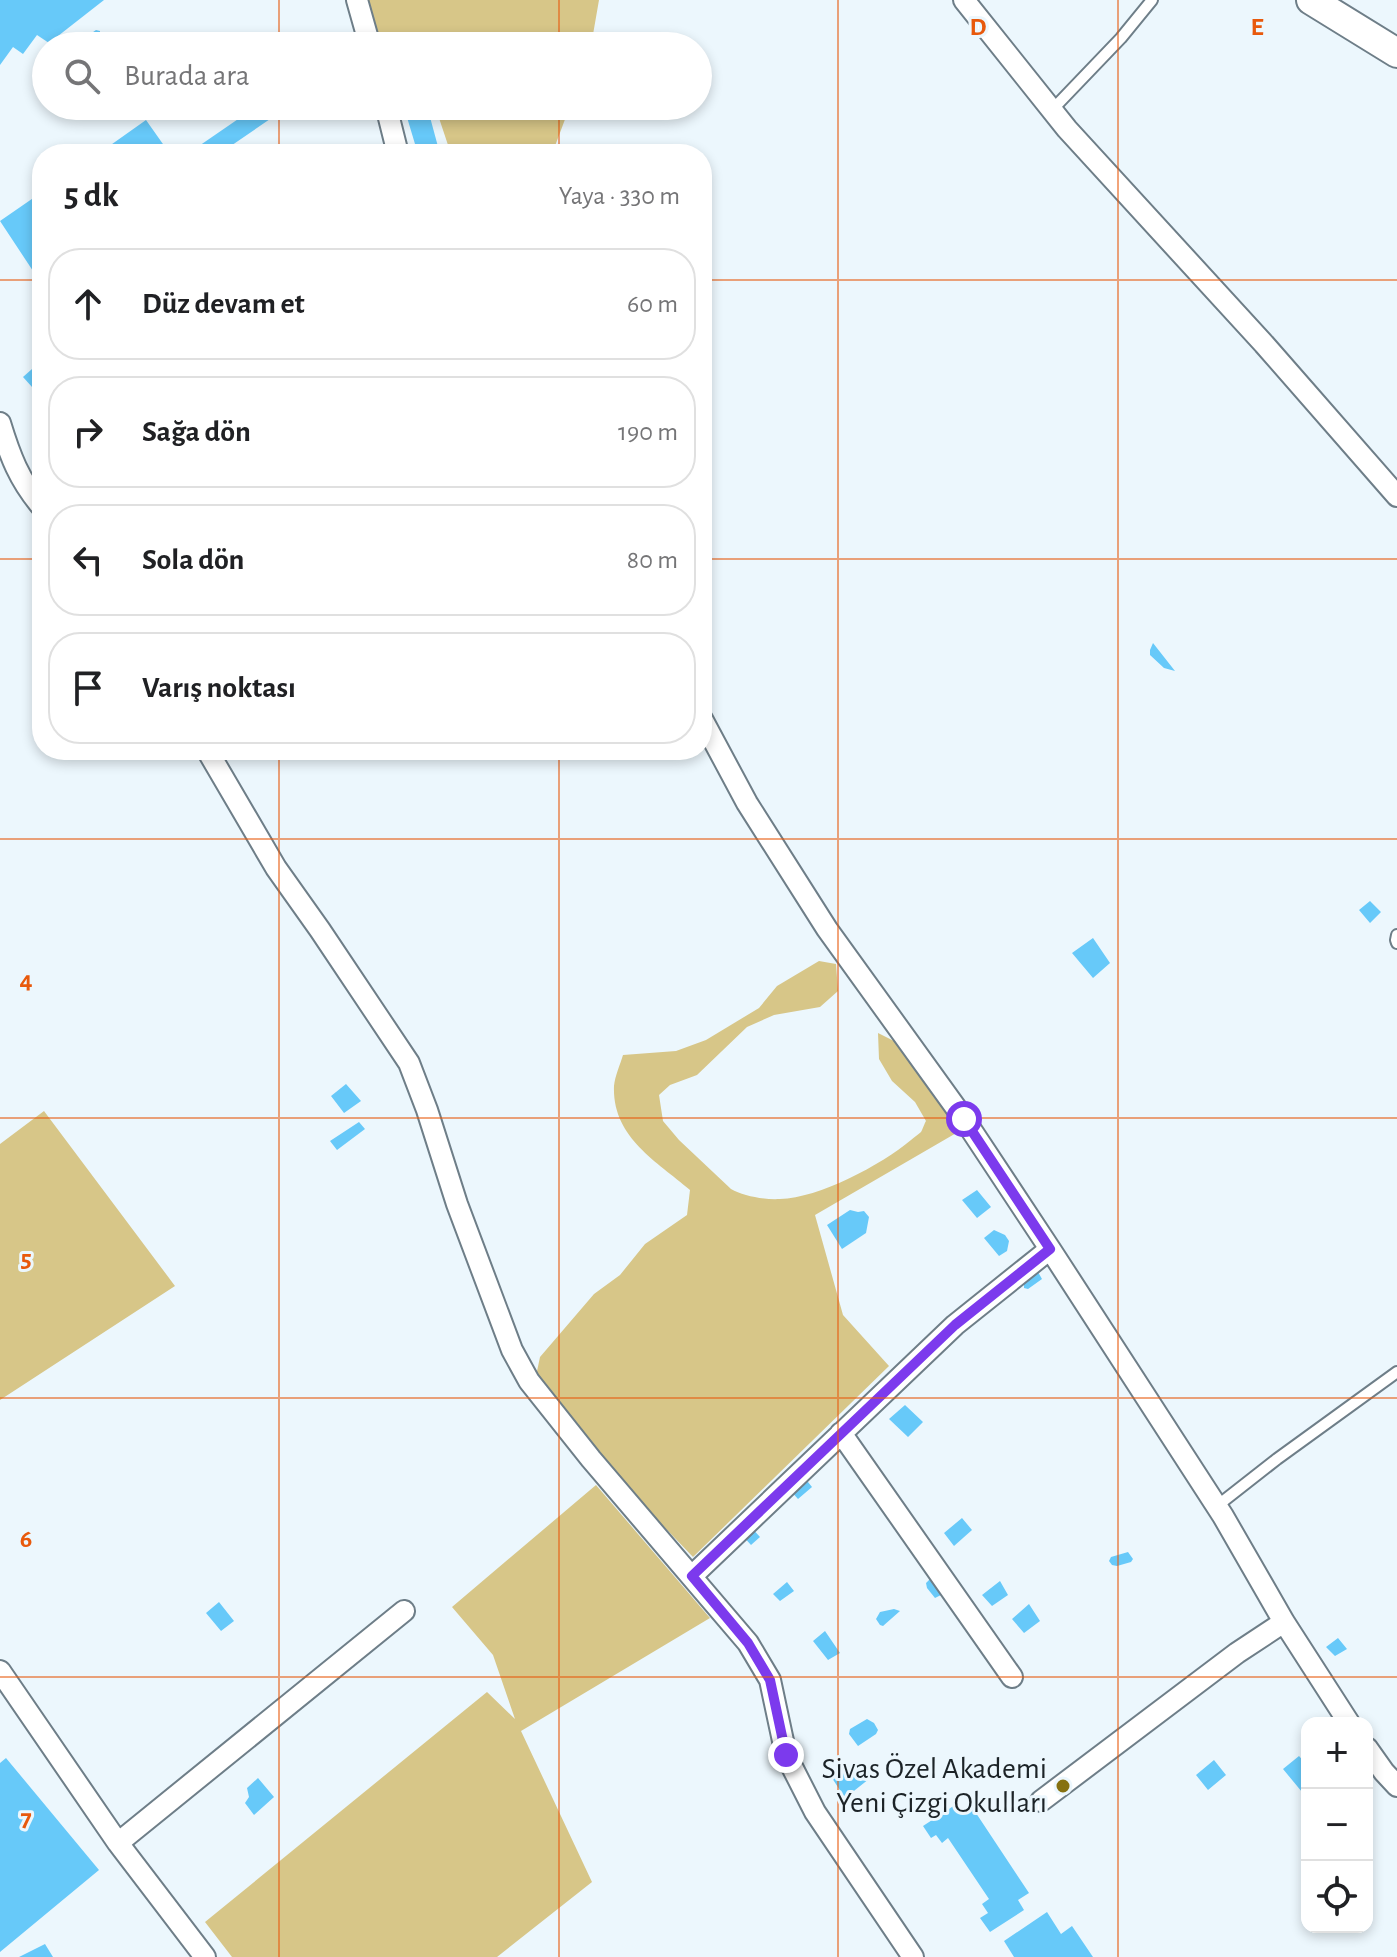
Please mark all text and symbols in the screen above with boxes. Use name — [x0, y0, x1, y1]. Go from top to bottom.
text: D — [969, 14, 987, 40]
text: E — [1250, 14, 1264, 40]
search box — [32, 32, 712, 120]
icon: search — [60, 54, 104, 98]
text: Burada ara — [124, 61, 250, 91]
text: 5 dk — [64, 179, 119, 213]
text: Yaya · 330 m — [559, 183, 680, 209]
icon: ahead — [66, 282, 110, 326]
text: Düz devam et — [142, 289, 305, 319]
text: 60 m — [627, 291, 678, 317]
icon: right — [66, 410, 110, 454]
text: Sağa dön — [142, 417, 251, 447]
text: 190 m — [618, 419, 678, 445]
icon: left — [66, 538, 110, 582]
text: Sola dön — [142, 545, 244, 575]
text: 80 m — [627, 547, 678, 573]
icon: arrive — [66, 666, 110, 710]
text: Varış noktası — [142, 673, 296, 703]
text: 4 — [19, 967, 33, 993]
route start — [946, 1101, 982, 1137]
text: 5 — [20, 1246, 32, 1272]
text: 6 — [20, 1526, 32, 1552]
map controls — [1301, 1717, 1373, 1933]
button: + — [1301, 1717, 1373, 1789]
route end — [768, 1737, 804, 1773]
place label: Sivas Özel Akademi Yeni Çizgi Okulları — [821, 1753, 1047, 1818]
marker: Sivas Özel Akademi Yeni Çizgi Okulları — [1054, 1777, 1072, 1795]
button: − — [1301, 1789, 1373, 1861]
text: 7 — [20, 1805, 32, 1831]
button: locate — [1301, 1861, 1373, 1933]

